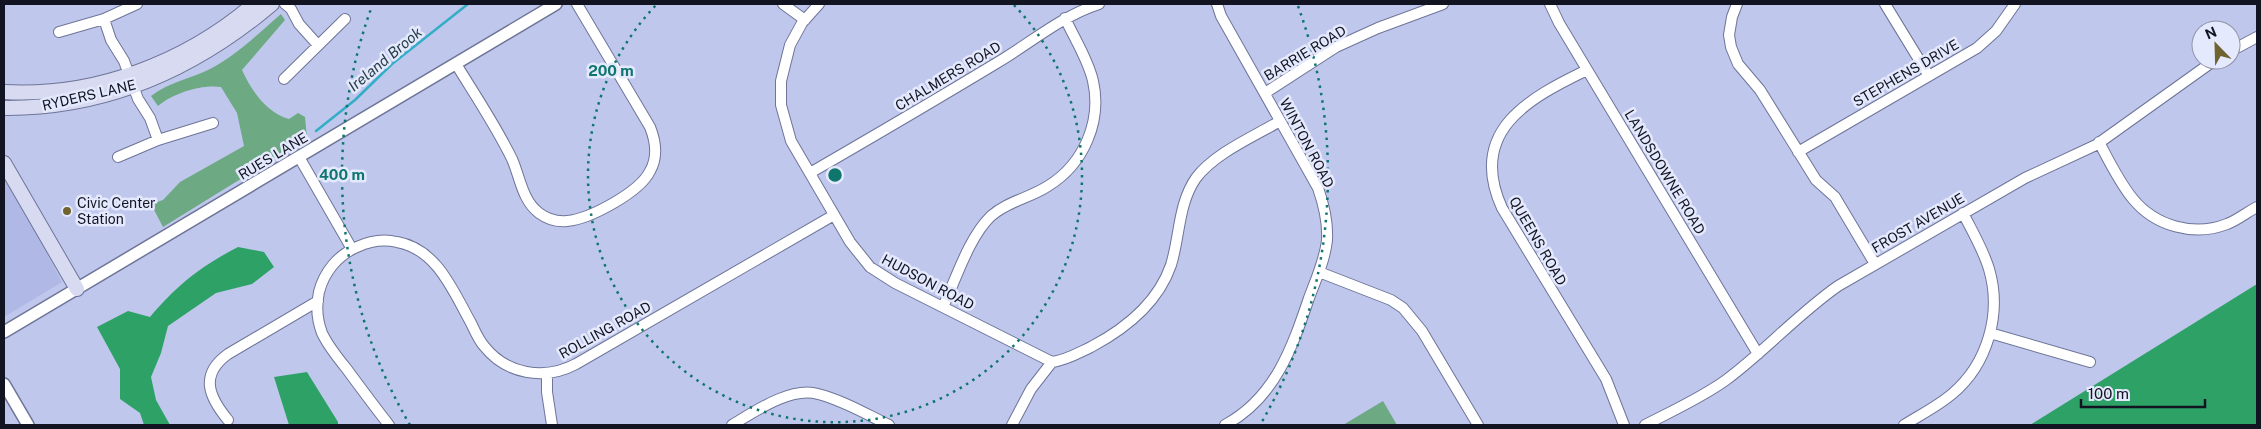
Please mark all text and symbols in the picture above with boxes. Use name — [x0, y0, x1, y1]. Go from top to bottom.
north arrow — [2191, 20, 2241, 70]
street label: BARRIE ROAD — [1261, 22, 1349, 84]
water label: Ireland Brook — [345, 23, 426, 95]
text: N — [2203, 24, 2219, 43]
street label: STEPHENS DRIVE — [1850, 36, 1962, 110]
street label: CHALMERS ROAD — [892, 38, 1004, 114]
text: 200 m — [588, 62, 634, 79]
street label: RYDERS LANE — [41, 76, 137, 114]
street label: WINTON ROAD — [1277, 95, 1337, 191]
street label: LANDSDOWNE ROAD — [1622, 107, 1708, 237]
street label: RUES LANE — [235, 129, 311, 183]
text: 400 m — [319, 166, 365, 183]
centre of rings — [826, 166, 844, 184]
street label: FROST AVENUE — [1869, 190, 1967, 256]
street label: QUEENS ROAD — [1506, 194, 1570, 288]
place label: Civic Center Station — [77, 195, 156, 227]
marker: Civic Center Station — [61, 205, 73, 217]
street label: HUDSON ROAD — [879, 251, 977, 313]
street label: ROLLING ROAD — [556, 298, 654, 362]
scale bar — [2081, 376, 2205, 408]
text: 100 m — [2088, 385, 2129, 402]

